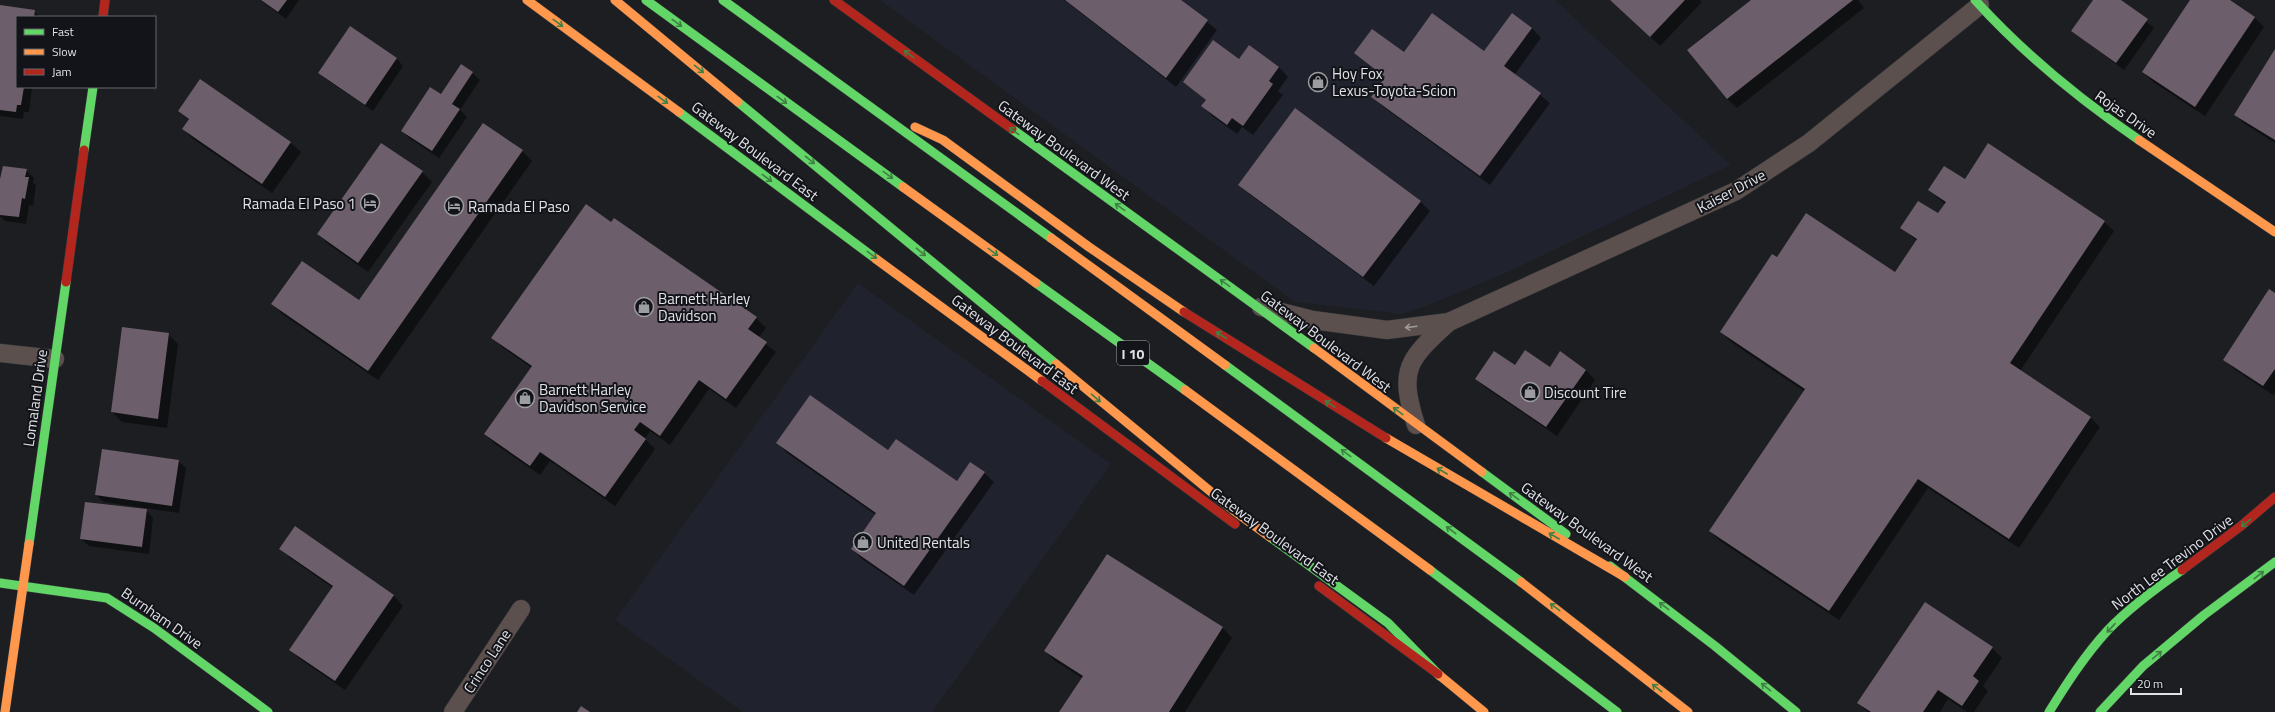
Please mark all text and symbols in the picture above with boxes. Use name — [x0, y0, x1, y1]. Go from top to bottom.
legend — [16, 16, 156, 88]
one-way arrow — [553, 19, 564, 27]
one-way arrow — [671, 19, 682, 27]
text: Fast — [52, 22, 75, 41]
text: Slow — [52, 42, 77, 61]
one-way arrow — [904, 50, 915, 59]
text: Jam — [52, 62, 72, 81]
place label: Hoy Fox Lexus-Toyota-Scion — [1332, 62, 1456, 102]
one-way arrow — [693, 65, 704, 74]
shop icon: Hoy Fox Lexus-Toyota-Scion — [1307, 71, 1329, 93]
street label: Rojas Drive — [2090, 84, 2162, 144]
street label: Gateway Boulevard West — [993, 94, 1135, 206]
one-way arrow — [776, 95, 787, 104]
one-way arrow — [657, 96, 668, 105]
street label: Gateway Boulevard East — [687, 96, 824, 207]
one-way arrow — [1009, 127, 1020, 135]
one-way arrow — [805, 156, 816, 165]
street label: Kaiser Drive — [1692, 163, 1770, 219]
one-way arrow — [882, 171, 893, 179]
one-way arrow — [762, 174, 773, 182]
place label: Ramada El Paso 1 — [242, 192, 356, 215]
hotel icon: Ramada El Paso 1 — [359, 192, 381, 214]
hotel icon: Ramada El Paso — [443, 195, 465, 217]
place label: Ramada El Paso — [468, 195, 570, 218]
one-way arrow — [1114, 203, 1125, 211]
one-way arrow — [916, 247, 927, 256]
one-way arrow — [987, 248, 998, 256]
one-way arrow — [866, 251, 877, 259]
one-way arrow — [1220, 279, 1231, 287]
street label: Gateway Boulevard West — [1256, 284, 1397, 398]
place label: Barnett Harley Davidson — [658, 287, 750, 327]
street label: Gateway Boulevard East — [947, 289, 1084, 400]
shop icon: Barnett Harley Davidson — [633, 296, 655, 318]
one-way arrow — [1405, 323, 1418, 330]
one-way arrow — [1215, 330, 1226, 339]
road number: I 10 — [1117, 341, 1149, 365]
street label: Lomaland Drive — [17, 348, 53, 448]
place label: Barnett Harley Davidson Service — [539, 378, 646, 418]
shop icon: Discount Tire — [1519, 381, 1541, 403]
place label: Discount Tire — [1544, 381, 1627, 404]
shop icon: Barnett Harley Davidson Service — [514, 387, 536, 409]
one-way arrow — [1091, 394, 1102, 403]
one-way arrow — [1324, 400, 1336, 408]
one-way arrow — [1392, 407, 1403, 415]
one-way arrow — [1341, 449, 1352, 457]
one-way arrow — [1436, 467, 1448, 475]
street label: Gateway Boulevard West — [1516, 476, 1658, 588]
street label: Gateway Boulevard East — [1206, 481, 1345, 591]
one-way arrow — [1509, 492, 1520, 500]
street label: North Lee Trevino Drive — [2106, 509, 2238, 615]
one-way arrow — [2241, 518, 2252, 527]
one-way arrow — [1445, 526, 1456, 534]
shop icon: United Rentals — [852, 531, 874, 553]
place label: United Rentals — [877, 531, 970, 554]
one-way arrow — [1548, 532, 1560, 540]
one-way arrow — [2254, 570, 2265, 579]
street label: Burnham Drive — [117, 581, 207, 655]
one-way arrow — [1658, 602, 1669, 611]
one-way arrow — [1550, 603, 1561, 612]
one-way arrow — [2106, 623, 2115, 633]
street label: Crinco Lane — [458, 624, 516, 698]
one-way arrow — [2151, 650, 2162, 659]
scale bar — [2131, 670, 2181, 696]
text: 20 m — [2137, 674, 2163, 693]
one-way arrow — [1652, 683, 1663, 692]
one-way arrow — [1760, 683, 1771, 692]

